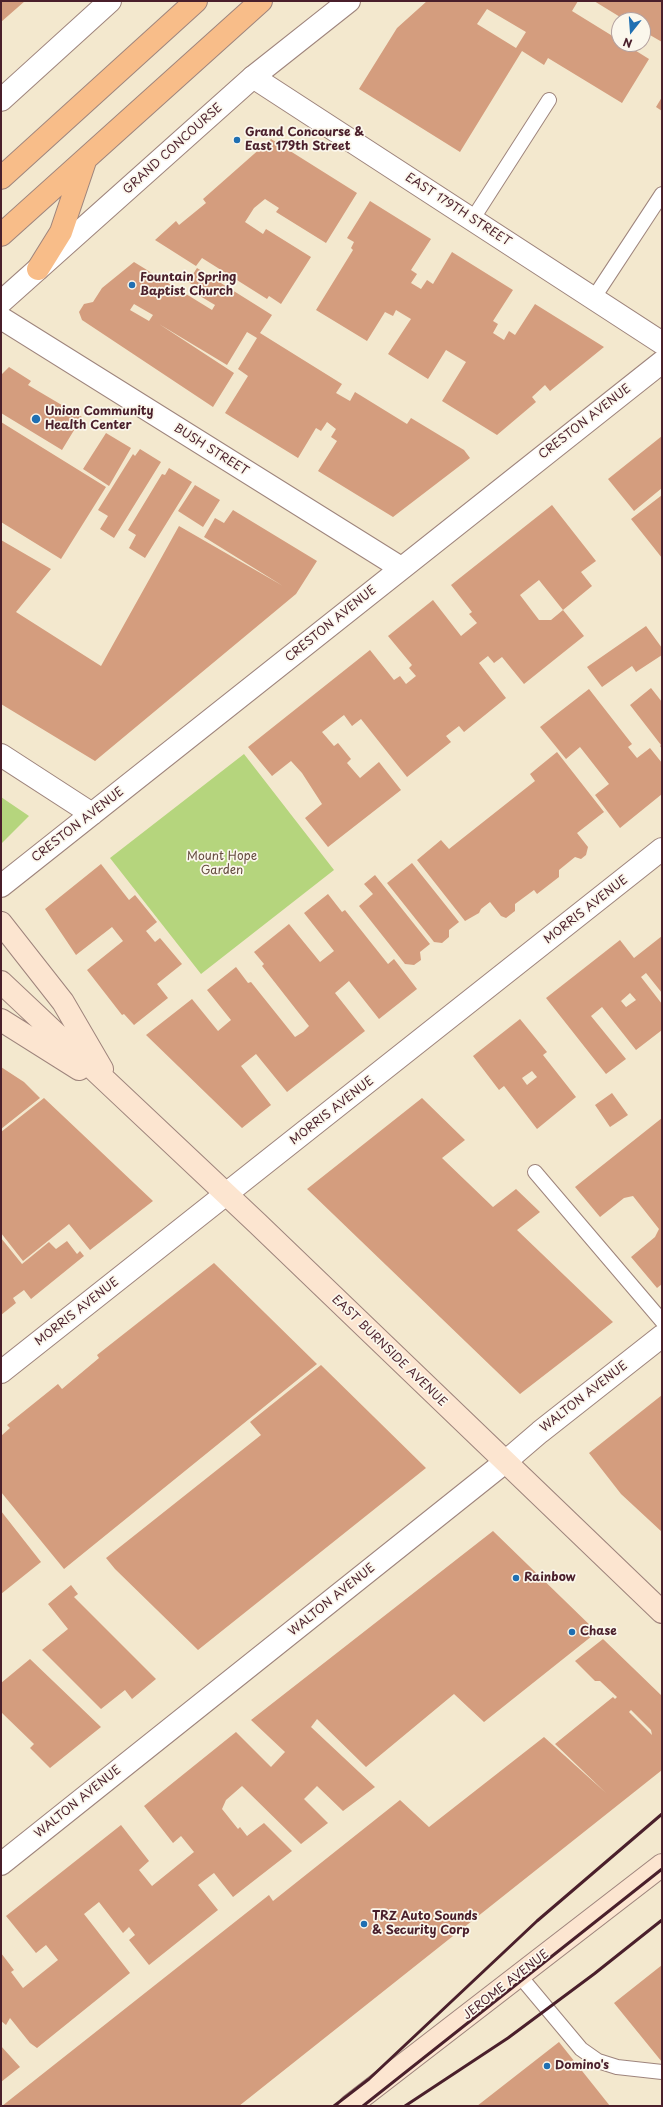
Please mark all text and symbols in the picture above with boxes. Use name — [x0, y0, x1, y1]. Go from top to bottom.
north arrow — [611, 12, 651, 52]
text: N — [621, 34, 634, 52]
street label: GRAND CONCOURSE — [120, 101, 226, 197]
place label: Grand Concourse & East 179th Street — [245, 126, 364, 154]
marker: Grand Concourse & East 179th Street — [232, 135, 242, 145]
street label: EAST 179TH STREET — [402, 170, 514, 250]
place label: Fountain Spring Baptist Church — [140, 271, 236, 299]
marker: Fountain Spring Baptist Church — [127, 280, 137, 290]
street label: CRESTON AVENUE — [536, 382, 634, 462]
place label: Union Community Health Center — [45, 405, 154, 433]
marker: Union Community Health Center — [30, 413, 42, 425]
street label: BUSH STREET — [171, 421, 251, 479]
street label: CRESTON AVENUE — [283, 583, 379, 665]
street label: CRESTON AVENUE — [29, 785, 127, 865]
park label: Mount Hope Garden — [187, 850, 257, 878]
street label: MORRIS AVENUE — [541, 873, 631, 947]
street label: MORRIS AVENUE — [287, 1074, 377, 1148]
street label: MORRIS AVENUE — [32, 1275, 122, 1349]
street label: EAST BURNSIDE AVENUE — [329, 1292, 449, 1410]
street label: WALTON AVENUE — [538, 1358, 630, 1436]
street label: WALTON AVENUE — [286, 1561, 378, 1639]
place label: Rainbow — [524, 1571, 576, 1585]
marker: Rainbow — [511, 1573, 521, 1583]
place label: Chase — [580, 1625, 617, 1639]
marker: Chase — [567, 1627, 577, 1637]
street label: WALTON AVENUE — [32, 1763, 124, 1841]
place label: TRZ Auto Sounds & Security Corp — [372, 1910, 478, 1938]
marker: TRZ Auto Sounds & Security Corp — [359, 1919, 369, 1929]
street label: JEROME AVENUE — [460, 1947, 552, 2023]
place label: Domino's — [555, 2059, 609, 2073]
marker: Domino's — [542, 2061, 552, 2071]

